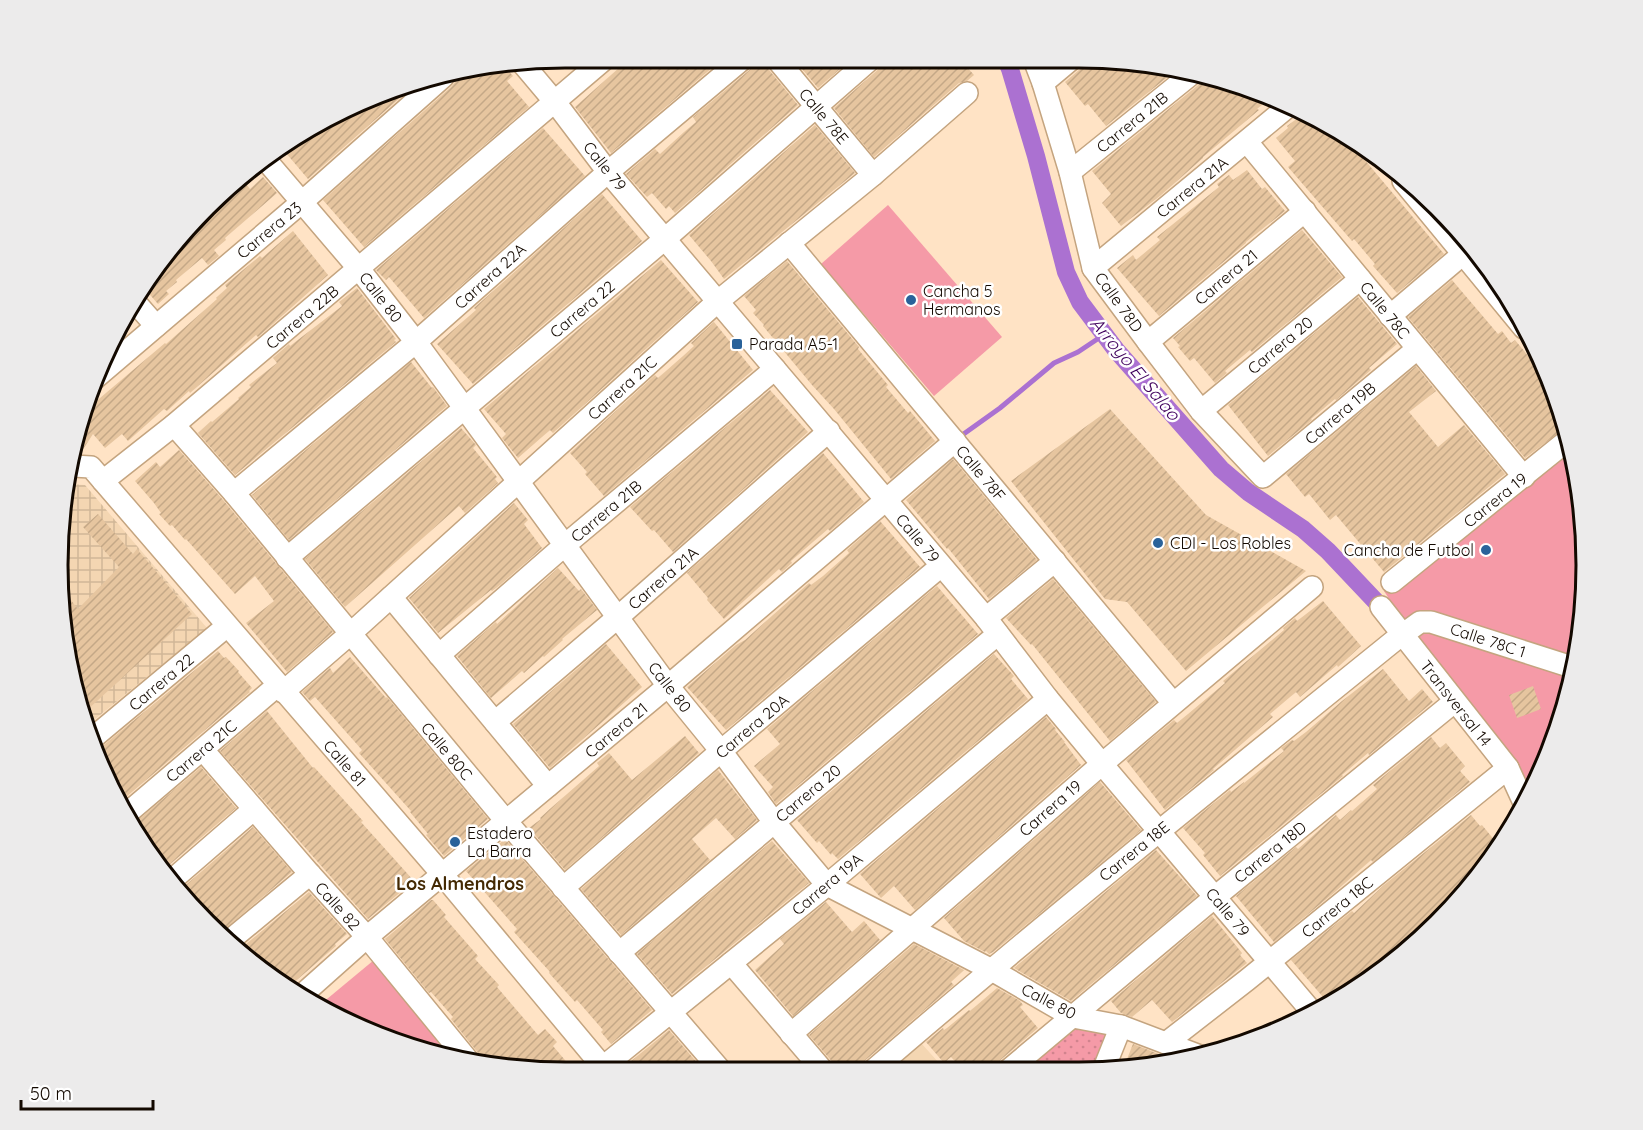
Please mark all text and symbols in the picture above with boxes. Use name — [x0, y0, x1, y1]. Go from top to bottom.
street label: Calle 78E — [795, 84, 853, 148]
street label: Carrera 21B — [1092, 87, 1172, 157]
street label: Calle 79 — [579, 137, 631, 195]
street label: Carrera 21A — [1152, 152, 1232, 222]
street label: Carrera 23 — [233, 197, 305, 263]
street label: Carrera 22A — [450, 239, 530, 313]
street label: Carrera 21 — [1190, 245, 1262, 309]
street label: Calle 80 — [355, 268, 407, 326]
street label: Calle 78D — [1091, 268, 1147, 336]
street label: Carrera 22 — [545, 276, 619, 342]
street label: Calle 78C — [1356, 277, 1414, 343]
street label: Carrera 22B — [261, 281, 343, 353]
place label: Cancha 5 Hermanos — [923, 281, 1000, 319]
marker: Cancha 5 Hermanos — [904, 293, 918, 307]
water label: Arroyo El Salao — [1085, 312, 1186, 426]
street label: Carrera 20 — [1243, 312, 1317, 378]
place label: Parada A5-1 — [749, 334, 838, 354]
marker: Parada A5-1 — [730, 337, 744, 351]
street label: Carrera 21C — [583, 352, 661, 424]
street label: Carrera 19B — [1300, 378, 1380, 448]
street label: Calle 78F — [952, 441, 1010, 505]
street label: Carrera 19 — [1459, 468, 1531, 532]
street label: Carrera 21B — [566, 476, 646, 546]
street label: Calle 79 — [892, 509, 944, 567]
place label: CDI - Los Robles — [1170, 533, 1291, 553]
marker: CDI - Los Robles — [1151, 536, 1165, 550]
place label: Cancha de Futbol — [1344, 540, 1474, 560]
street label: Carrera 21A — [624, 542, 702, 614]
marker: Cancha de Futbol — [1479, 543, 1493, 557]
street label: Calle 78C 1 — [1448, 618, 1528, 662]
street label: Carrera 22 — [124, 649, 198, 715]
street label: Transversal 14 — [1416, 656, 1496, 750]
street label: Calle 80 — [644, 658, 696, 716]
street label: Carrera 20A — [711, 689, 793, 763]
street label: Carrera 21 — [580, 698, 652, 762]
street label: Carrera 21C — [161, 716, 241, 786]
street label: Calle 80C — [417, 718, 477, 784]
street label: Calle 81 — [319, 736, 371, 790]
street label: Carrera 20 — [771, 760, 845, 826]
street label: Carrera 19 — [1015, 775, 1085, 840]
street label: Carrera 18E — [1095, 817, 1173, 885]
street label: Carrera 18D — [1230, 817, 1310, 887]
place label: Estadero La Barra — [467, 823, 533, 861]
marker: Estadero La Barra — [448, 835, 462, 849]
street label: Carrera 19A — [787, 849, 867, 919]
district label: Los Almendros — [396, 872, 524, 895]
street label: Carrera 18C — [1297, 872, 1377, 942]
street label: Calle 82 — [311, 878, 365, 934]
street label: Calle 79 — [1202, 883, 1254, 941]
street label: Calle 80 — [1018, 979, 1080, 1023]
scale bar — [21, 1073, 153, 1111]
text: 50 m — [30, 1082, 72, 1105]

